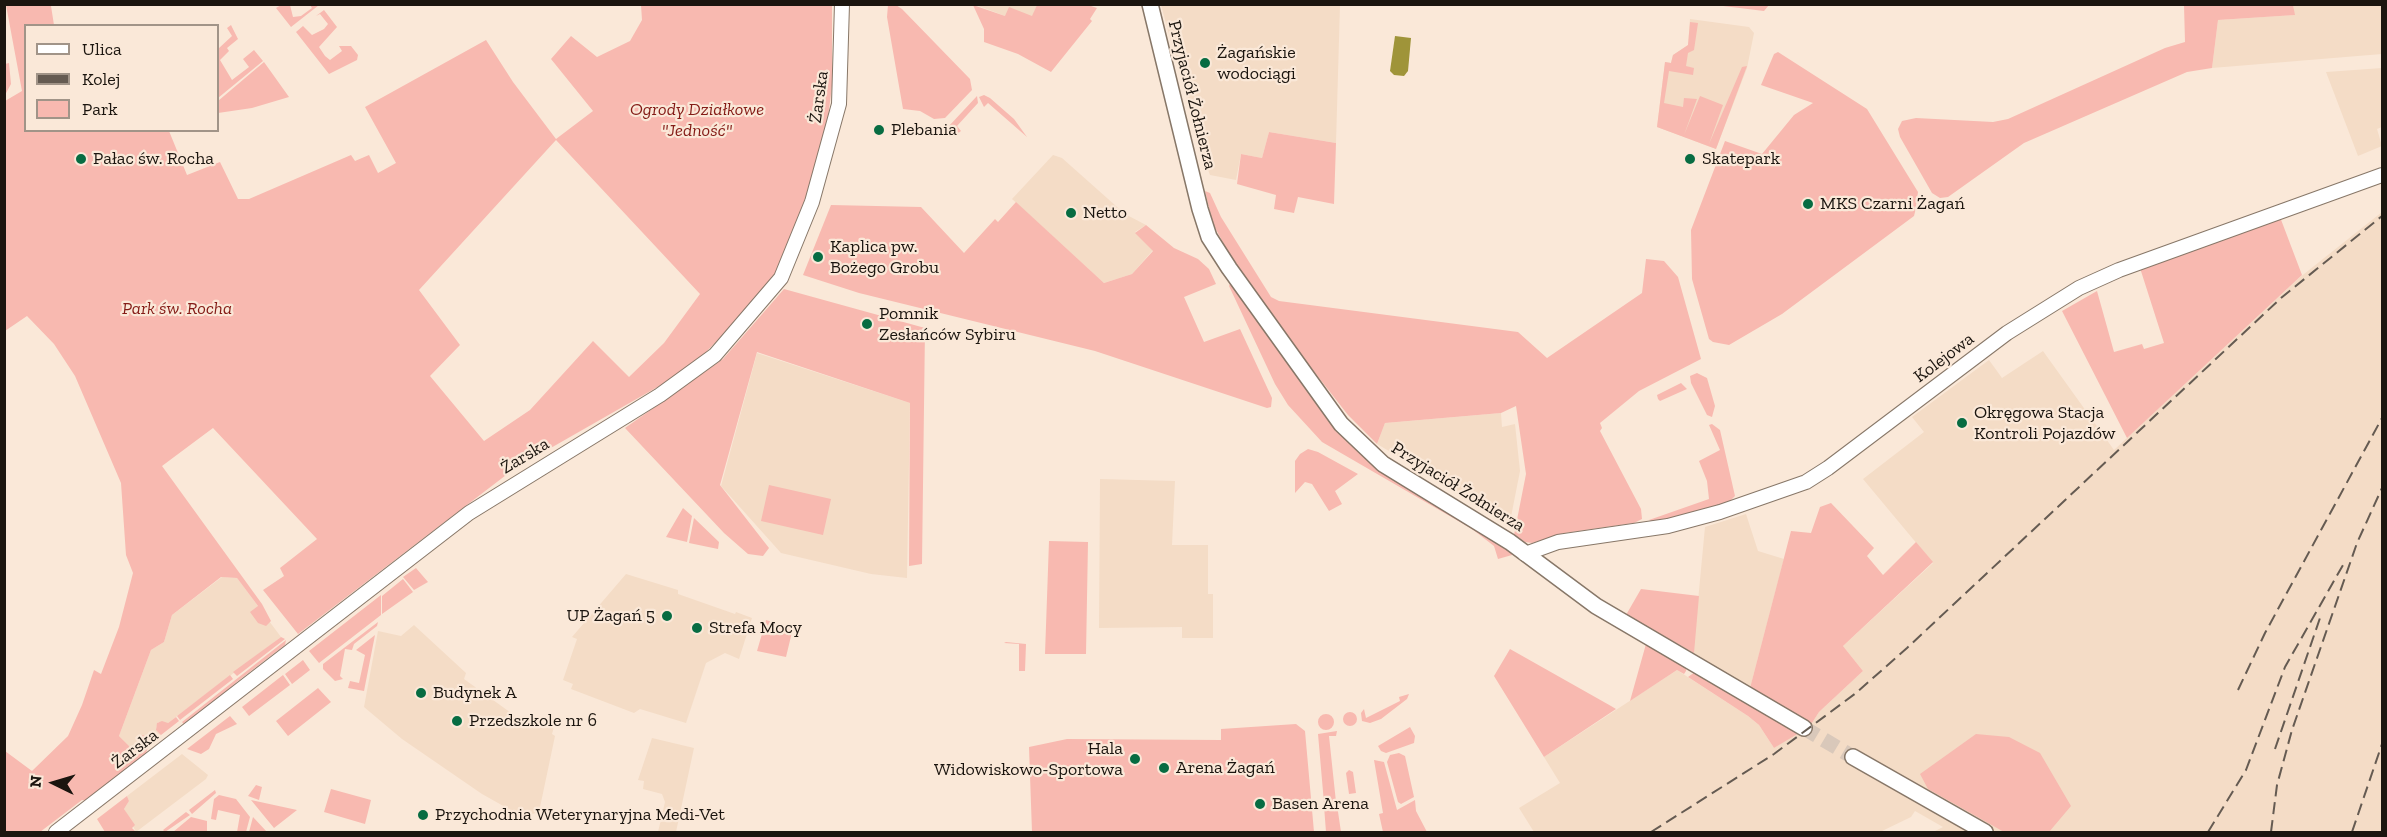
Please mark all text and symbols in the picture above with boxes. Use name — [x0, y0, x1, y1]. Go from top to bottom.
street label: Przyjaciół Żołnierza — [1163, 18, 1221, 172]
legend — [24, 24, 219, 132]
text: Ulica — [82, 38, 122, 60]
place label: Żagańskie wodociągi — [1217, 42, 1296, 84]
marker: Żagańskie wodociągi — [1198, 56, 1212, 70]
text: Kolej — [82, 68, 120, 90]
street label: Żarska — [805, 69, 833, 125]
text: Park — [82, 98, 118, 120]
park label: Ogrody Działkowe "Jedność" — [630, 99, 764, 142]
place label: Plebania — [891, 119, 957, 141]
marker: Plebania — [872, 123, 886, 137]
place label: Pałac św. Rocha — [93, 148, 214, 170]
place label: Skatepark — [1702, 148, 1780, 170]
marker: Pałac św. Rocha — [74, 152, 88, 166]
marker: Skatepark — [1683, 152, 1697, 166]
place label: MKS Czarni Żagań — [1820, 193, 1965, 215]
marker: MKS Czarni Żagań — [1801, 197, 1815, 211]
place label: Netto — [1083, 202, 1127, 224]
marker: Netto — [1064, 206, 1078, 220]
place label: Kaplica pw. Bożego Grobu — [830, 236, 939, 278]
marker: Kaplica pw. Bożego Grobu — [811, 250, 825, 264]
park label: Park św. Rocha — [122, 298, 232, 320]
place label: Pomnik Zesłańców Sybiru — [879, 303, 1016, 346]
marker: Pomnik Zesłańców Sybiru — [860, 317, 874, 331]
street label: Kolejowa — [1910, 328, 1978, 388]
place label: Okręgowa Stacja Kontroli Pojazdów — [1974, 402, 2116, 444]
marker: Okręgowa Stacja Kontroli Pojazdów — [1955, 416, 1969, 430]
street label: Żarska — [497, 433, 553, 479]
street label: Przyjaciół Żołnierza — [1387, 437, 1529, 537]
place label: UP Żagań 5 — [566, 605, 655, 627]
marker: UP Żagań 5 — [660, 609, 674, 623]
place label: Strefa Mocy — [709, 617, 802, 639]
marker: Strefa Mocy — [690, 621, 704, 635]
place label: Budynek A — [433, 682, 517, 704]
marker: Budynek A — [414, 686, 428, 700]
place label: Przedszkole nr 6 — [469, 710, 597, 732]
marker: Przedszkole nr 6 — [450, 714, 464, 728]
street label: Żarska — [108, 725, 162, 773]
place label: Hala Widowiskowo-Sportowa — [934, 738, 1123, 780]
marker: Hala Widowiskowo-Sportowa — [1128, 752, 1142, 766]
north arrow — [24, 753, 84, 813]
place label: Arena Żagań — [1176, 757, 1275, 779]
marker: Arena Żagań — [1157, 761, 1171, 775]
text: N — [26, 775, 46, 788]
place label: Basen Arena — [1272, 793, 1369, 815]
marker: Basen Arena — [1253, 797, 1267, 811]
place label: Przychodnia Weterynaryjna Medi-Vet — [435, 804, 725, 826]
marker: Przychodnia Weterynaryjna Medi-Vet — [416, 808, 430, 822]

